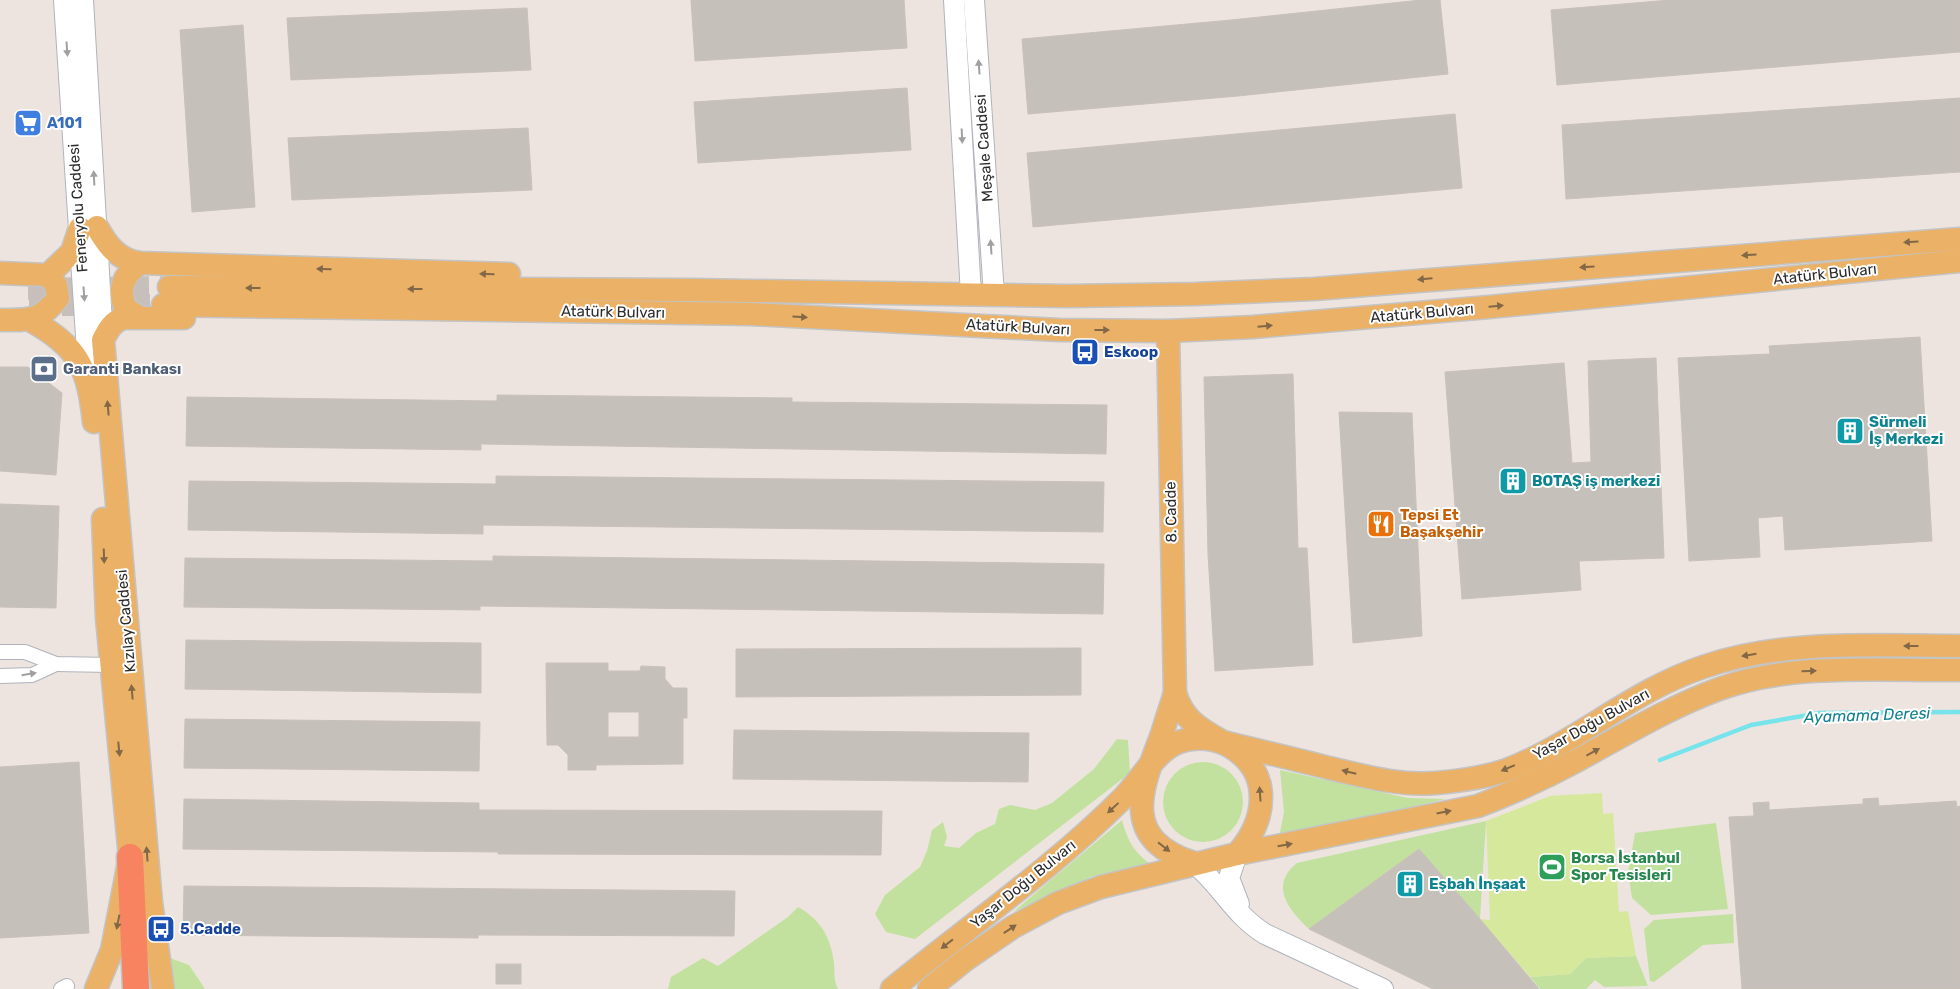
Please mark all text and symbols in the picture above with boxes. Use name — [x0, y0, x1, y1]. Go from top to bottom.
one-way arrow — [64, 41, 72, 57]
one-way arrow — [974, 59, 982, 75]
street label: Meşale Caddesi — [971, 94, 997, 202]
supermarket icon: A101 — [13, 108, 43, 138]
place label: A101 — [47, 114, 82, 132]
one-way arrow — [959, 128, 967, 144]
street label: Feneryolu Caddesi — [65, 143, 91, 273]
one-way arrow — [89, 170, 97, 186]
one-way arrow — [986, 238, 994, 254]
one-way arrow — [1903, 239, 1919, 247]
one-way arrow — [1741, 251, 1757, 259]
street label: Atatürk Bulvarı — [1772, 260, 1878, 288]
one-way arrow — [1579, 263, 1595, 271]
one-way arrow — [316, 265, 332, 273]
one-way arrow — [478, 269, 494, 277]
one-way arrow — [1417, 275, 1433, 283]
one-way arrow — [245, 284, 261, 292]
one-way arrow — [407, 285, 423, 293]
one-way arrow — [80, 286, 88, 302]
street label: Atatürk Bulvarı — [1369, 300, 1475, 326]
street label: Atatürk Bulvarı — [561, 302, 665, 322]
one-way arrow — [1489, 302, 1505, 310]
one-way arrow — [792, 313, 808, 321]
street label: Atatürk Bulvarı — [966, 315, 1070, 339]
one-way arrow — [1257, 322, 1273, 330]
one-way arrow — [1095, 326, 1111, 334]
bus stop icon: Eskoop — [1070, 337, 1100, 367]
place label: Eskoop — [1104, 343, 1158, 361]
bank icon: Garanti Bankası — [29, 354, 59, 384]
place label: Garanti Bankası — [63, 360, 181, 378]
one-way arrow — [103, 400, 111, 416]
place label: Sürmeli İş Merkezi — [1869, 413, 1943, 448]
building icon: Sürmeli İş Merkezi — [1835, 416, 1865, 446]
building icon: BOTAŞ iş merkezi — [1498, 466, 1528, 496]
place label: BOTAŞ iş merkezi — [1532, 472, 1660, 490]
street label: 8. Cadde — [1161, 481, 1181, 543]
place label: Tepsi Et Başakşehir — [1400, 506, 1483, 541]
restaurant icon: Tepsi Et Başakşehir — [1366, 509, 1396, 539]
one-way arrow — [101, 548, 109, 564]
street label: Kızılay Caddesi — [113, 569, 139, 673]
one-way arrow — [1903, 642, 1919, 650]
one-way arrow — [1741, 652, 1757, 660]
one-way arrow — [1801, 667, 1817, 675]
one-way arrow — [22, 670, 38, 678]
one-way arrow — [128, 684, 136, 700]
street label: Yaşar Doğu Bulvarı — [1530, 685, 1652, 763]
water label: Ayamama Deresi — [1802, 703, 1932, 727]
one-way arrow — [115, 741, 123, 757]
one-way arrow — [1586, 748, 1601, 756]
one-way arrow — [1501, 765, 1515, 773]
one-way arrow — [1341, 768, 1356, 776]
one-way arrow — [1256, 786, 1264, 802]
one-way arrow — [1107, 802, 1119, 813]
one-way arrow — [1436, 808, 1451, 816]
street label: Yaşar Doğu Bulvarı — [967, 836, 1079, 932]
one-way arrow — [1277, 840, 1293, 848]
one-way arrow — [1157, 842, 1170, 853]
one-way arrow — [143, 846, 151, 862]
place label: Borsa İstanbul Spor Tesisleri — [1571, 849, 1680, 884]
sports icon: Borsa İstanbul Spor Tesisleri — [1537, 852, 1567, 882]
building icon: Eşbah İnşaat — [1395, 869, 1425, 899]
place label: Eşbah İnşaat — [1429, 875, 1526, 893]
bus stop icon: 5.Cadde — [146, 914, 176, 944]
one-way arrow — [113, 915, 121, 931]
place label: 5.Cadde — [180, 920, 241, 938]
one-way arrow — [1003, 924, 1017, 933]
one-way arrow — [941, 939, 954, 950]

